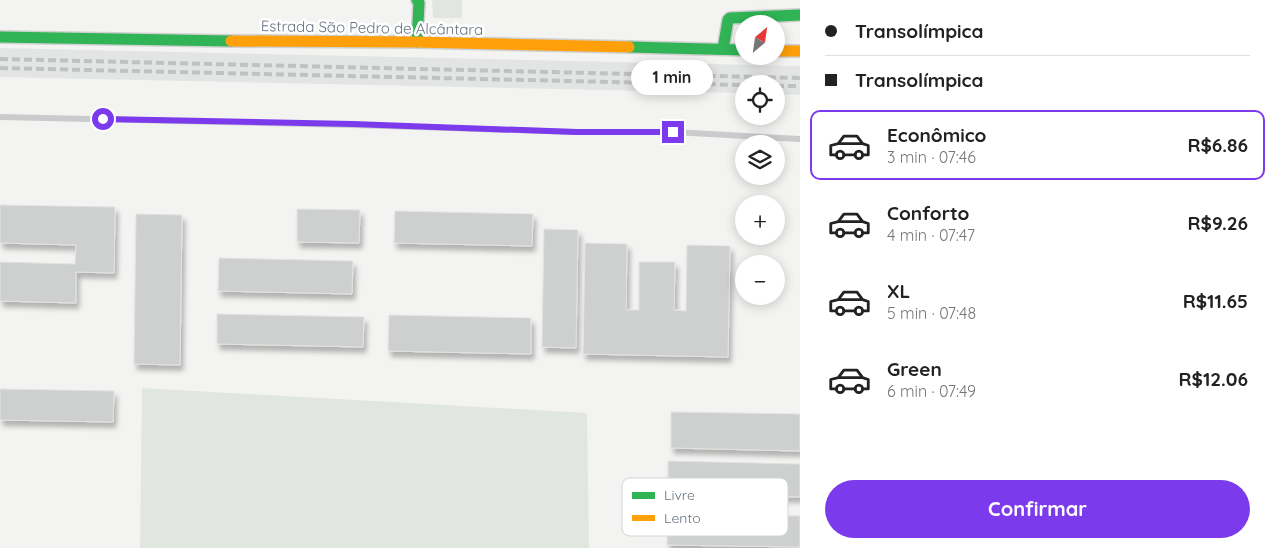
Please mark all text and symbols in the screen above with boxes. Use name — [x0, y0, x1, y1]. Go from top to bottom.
north arrow — [735, 15, 785, 65]
map controls — [735, 15, 785, 305]
street label: Estrada São Pedro de Alcântara — [261, 16, 483, 39]
text: Transolímpica — [855, 19, 983, 43]
callout: 1 min — [632, 59, 714, 94]
text: 1 min — [653, 67, 691, 87]
text: Transolímpica — [855, 68, 983, 92]
button: locate — [735, 75, 785, 125]
route start — [92, 108, 114, 130]
route end — [662, 121, 684, 143]
icon: car — [827, 123, 872, 168]
text: Econômico — [887, 123, 986, 147]
text: R$6.86 — [1187, 133, 1248, 157]
button: layers — [735, 135, 785, 185]
text: 3 min · 07:46 — [887, 147, 976, 167]
button: + — [735, 195, 785, 245]
icon: car — [827, 201, 872, 246]
text: Conforto — [887, 201, 969, 225]
text: R$9.26 — [1188, 211, 1248, 235]
text: 4 min · 07:47 — [887, 225, 975, 245]
button: − — [735, 255, 785, 305]
icon: car — [827, 279, 872, 324]
text: XL — [887, 279, 910, 303]
text: R$11.65 — [1183, 289, 1248, 313]
text: 5 min · 07:48 — [887, 303, 976, 323]
icon: car — [827, 357, 872, 402]
text: Green — [887, 357, 942, 381]
text: R$12.06 — [1178, 367, 1248, 391]
text: 6 min · 07:49 — [887, 381, 976, 401]
legend — [622, 478, 788, 536]
button: Confirmar — [825, 480, 1250, 538]
text: Livre — [664, 486, 695, 504]
text: Lento — [664, 509, 701, 527]

